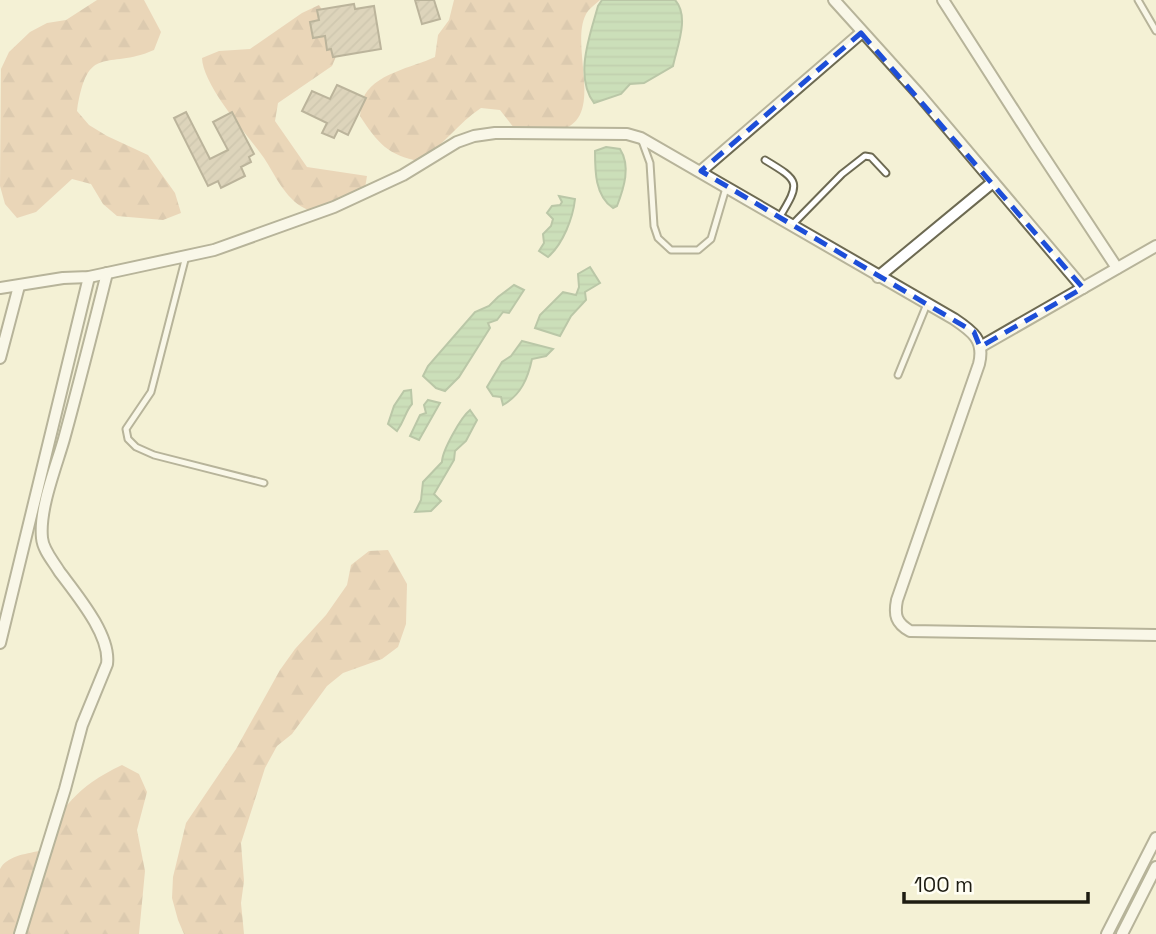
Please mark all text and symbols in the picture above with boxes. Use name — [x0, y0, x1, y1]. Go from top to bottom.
scale bar — [904, 860, 1088, 904]
text: 100 m — [914, 871, 973, 898]

